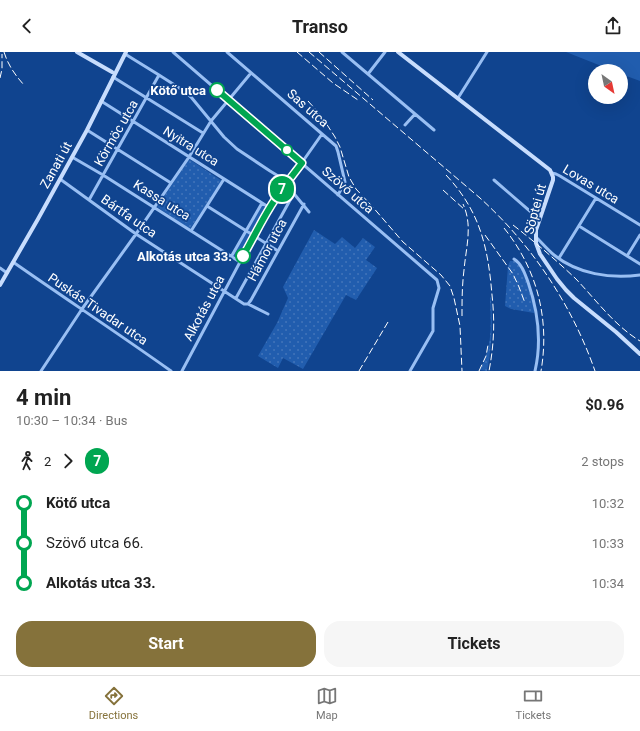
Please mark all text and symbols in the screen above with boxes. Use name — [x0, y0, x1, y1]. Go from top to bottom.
icon: back — [16, 15, 38, 37]
icon: share — [602, 15, 624, 37]
text: Transo — [292, 16, 348, 37]
north arrow — [588, 64, 628, 104]
map controls — [588, 64, 628, 104]
marker: Kötő utca — [209, 82, 225, 98]
place label: Kötő utca — [150, 83, 206, 98]
street label: Sas utca — [284, 86, 332, 130]
street label: Körmöc utca — [91, 97, 141, 169]
street label: Nyitra utca — [160, 123, 222, 169]
street label: Zanati út — [37, 139, 75, 191]
unlabelled marker — [281, 144, 293, 156]
street label: Lovas utca — [560, 161, 622, 207]
street label: Szövő utca — [319, 163, 377, 217]
line badge: 7 — [269, 176, 295, 202]
street label: Kassa utca — [131, 177, 193, 223]
text: 7 — [278, 181, 286, 197]
street label: Söptei út — [521, 182, 549, 236]
street label: Bártfa utca — [98, 191, 160, 241]
street label: Hámor utca — [244, 216, 290, 284]
marker: Alkotás utca 33. — [235, 248, 251, 264]
place label: Alkotás utca 33. — [137, 249, 232, 264]
street label: Puskás Tivadar utca — [45, 270, 151, 348]
street label: Alkotás utca — [180, 273, 228, 343]
text: 4 min — [16, 385, 71, 410]
text: $0.96 — [585, 396, 624, 414]
text: 10:30 – 10:34 · Bus — [16, 413, 128, 428]
icon: walk — [16, 450, 38, 472]
icon: forward — [57, 450, 79, 472]
text: 7 — [93, 453, 101, 469]
text: 2 — [44, 454, 51, 469]
text: 2 stops — [581, 454, 624, 469]
text: Kötő utca — [46, 494, 110, 512]
text: 10:32 — [592, 496, 624, 511]
text: Szövő utca 66. — [46, 534, 144, 552]
text: 10:33 — [592, 536, 624, 551]
text: Alkotás utca 33. — [46, 574, 156, 592]
text: 10:34 — [592, 576, 624, 591]
button: Start — [16, 621, 316, 667]
button: Tickets — [324, 621, 624, 667]
tab: Directions — [89, 685, 138, 722]
tab: Map — [316, 685, 338, 722]
tab: Tickets — [516, 685, 551, 722]

